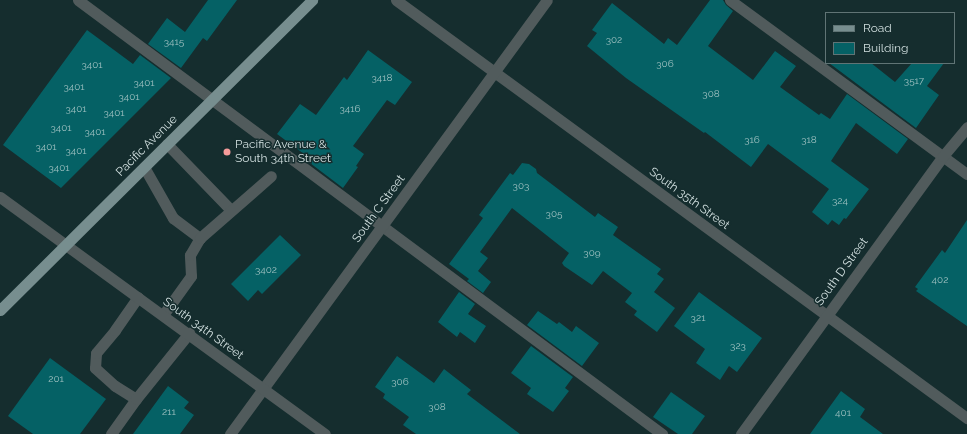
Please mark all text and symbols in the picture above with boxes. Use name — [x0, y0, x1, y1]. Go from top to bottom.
legend — [825, 12, 955, 64]
text: Road — [863, 21, 892, 35]
house number: 302 — [606, 34, 622, 46]
house number: 3415 — [164, 36, 184, 48]
text: Building — [863, 41, 909, 55]
house number: 306 — [656, 58, 674, 70]
house number: 3401 — [81, 59, 103, 71]
house number: 3418 — [371, 72, 393, 84]
house number: 3517 — [904, 75, 924, 87]
house number: 3401 — [133, 77, 155, 89]
house number: 3401 — [63, 81, 85, 93]
house number: 308 — [702, 88, 720, 100]
house number: 3401 — [118, 91, 140, 103]
house number: 3401 — [65, 103, 87, 115]
house number: 3416 — [339, 103, 361, 115]
house number: 3401 — [103, 107, 125, 119]
street label: Pacific Avenue — [113, 112, 181, 180]
house number: 3401 — [50, 122, 72, 134]
house number: 3401 — [84, 126, 106, 138]
house number: 316 — [744, 134, 760, 146]
house number: 318 — [801, 134, 817, 146]
place label: Pacific Avenue & South 34th Street — [235, 138, 331, 166]
house number: 3401 — [35, 141, 57, 153]
house number: 3401 — [65, 145, 87, 157]
marker: Pacific Avenue & South 34th Street — [222, 147, 232, 157]
house number: 3401 — [48, 162, 70, 174]
street label: South 35th Street — [646, 165, 732, 233]
street label: South C Street — [350, 172, 408, 246]
house number: 303 — [513, 180, 529, 192]
house number: 324 — [832, 195, 848, 207]
house number: 305 — [546, 208, 562, 220]
street label: South D Street — [813, 235, 871, 309]
house number: 309 — [583, 247, 601, 259]
house number: 3402 — [255, 264, 277, 276]
house number: 402 — [932, 274, 948, 286]
street label: South 34th Street — [160, 295, 246, 363]
house number: 321 — [691, 312, 705, 324]
house number: 323 — [730, 340, 746, 352]
house number: 201 — [48, 373, 64, 385]
house number: 306 — [391, 376, 409, 388]
house number: 308 — [428, 401, 446, 413]
house number: 211 — [162, 406, 176, 418]
house number: 401 — [835, 407, 851, 419]

